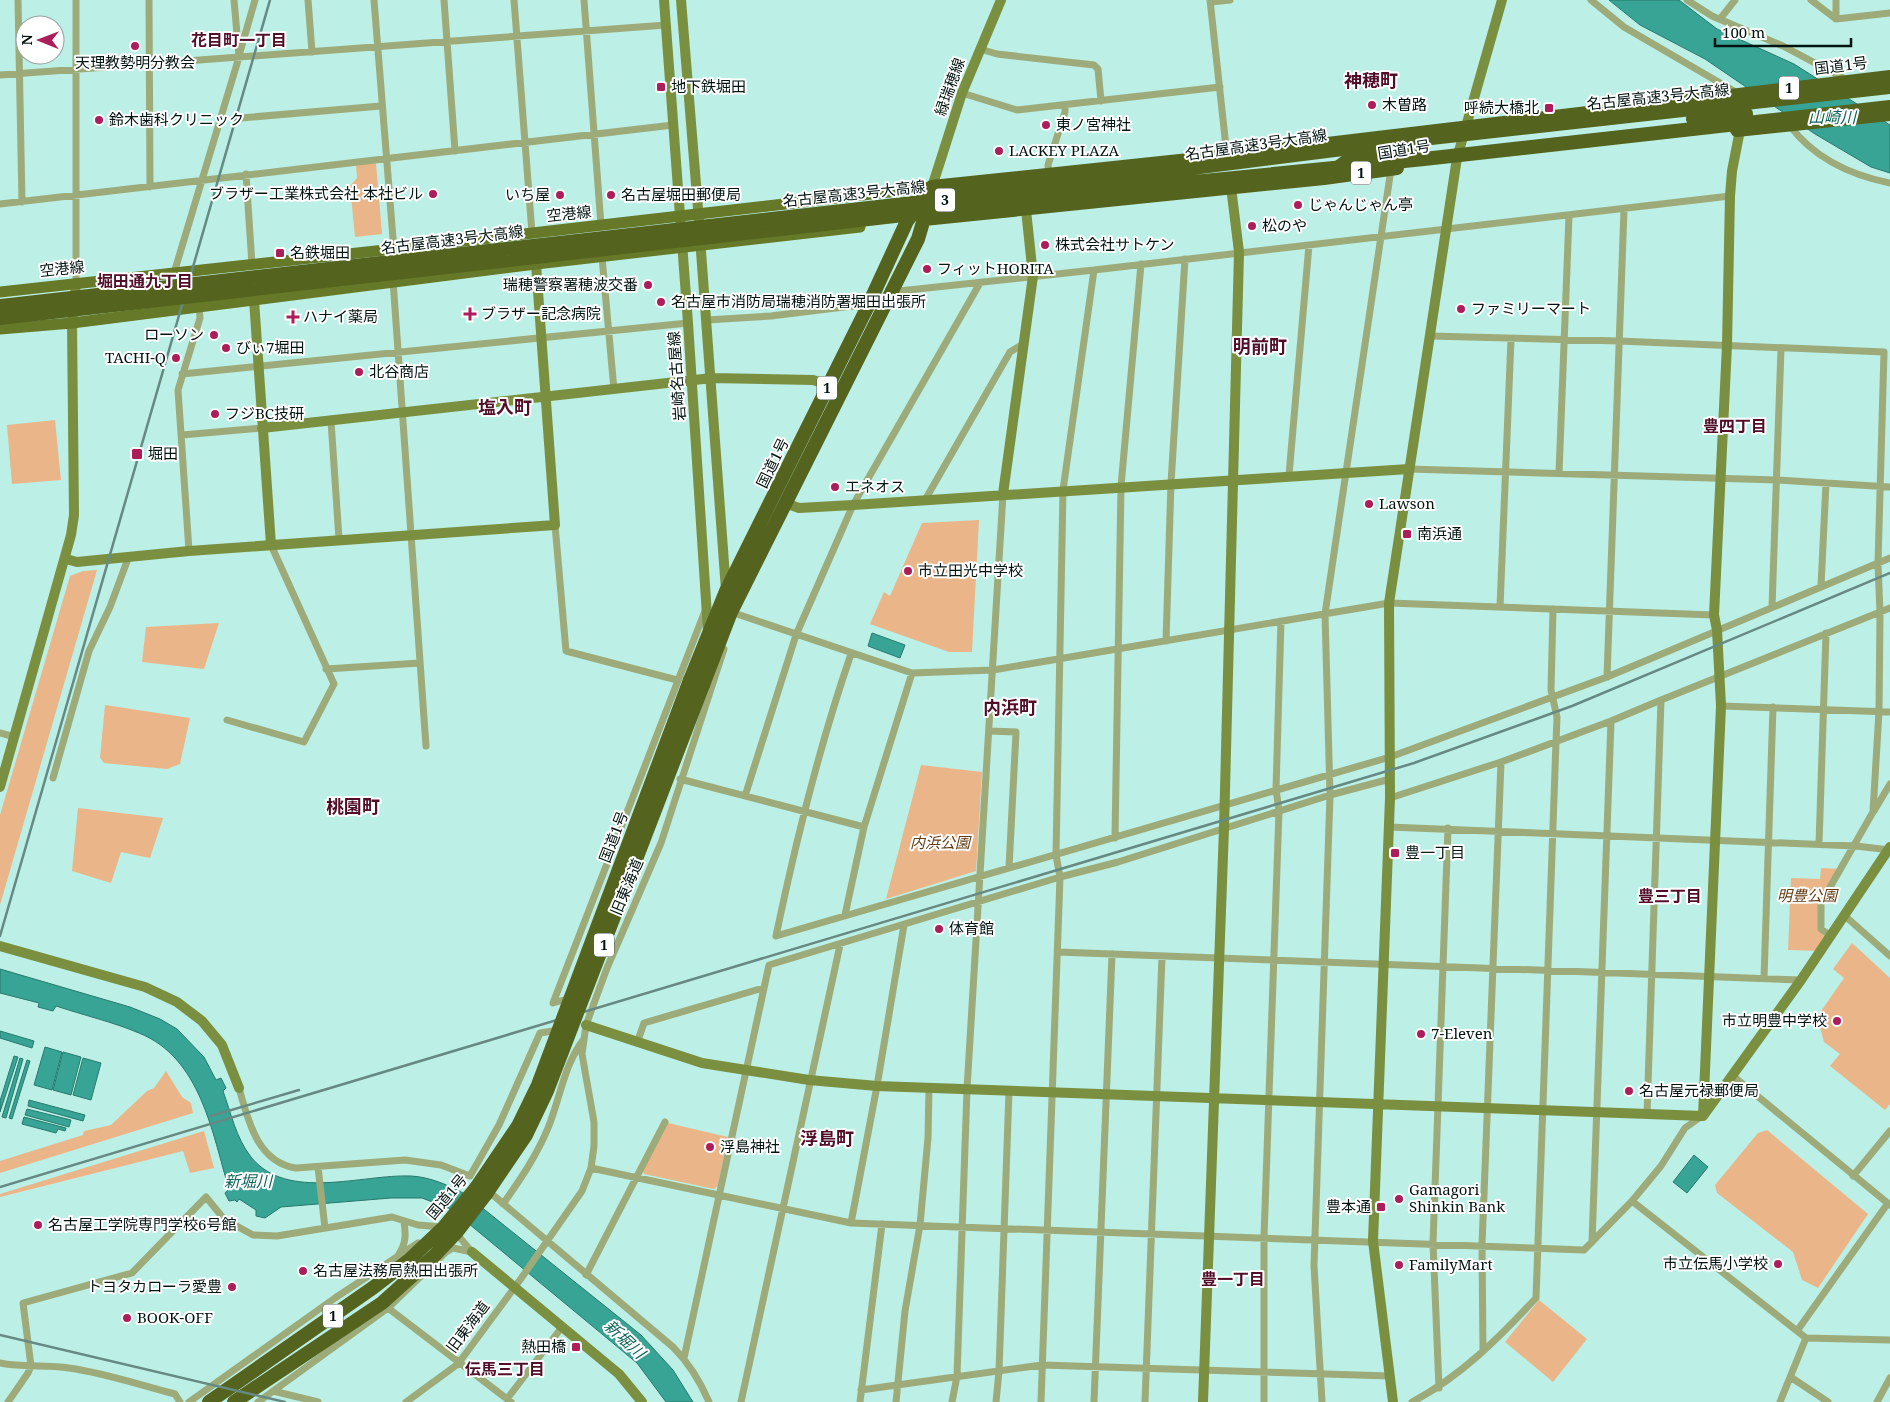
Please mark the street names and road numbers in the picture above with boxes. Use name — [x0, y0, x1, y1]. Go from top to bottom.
street label: 国道1号 — [1813, 52, 1869, 78]
street label: 緑瑞穂線 — [929, 55, 969, 118]
road number: 1 — [1779, 76, 1799, 100]
street label: 名古屋高速3号大高線 — [1586, 79, 1730, 113]
street label: 名古屋高速3号大高線 — [1183, 124, 1328, 164]
street label: 国道1号 — [1376, 135, 1432, 163]
road number: 1 — [1351, 162, 1371, 184]
street label: 名古屋高速3号大高線 — [782, 176, 926, 210]
road number: 3 — [935, 188, 955, 212]
street label: 空港線 — [545, 201, 592, 225]
street label: 名古屋高速3号大高線 — [379, 220, 524, 258]
street label: 空港線 — [38, 256, 85, 280]
street label: 岩崎名古屋線 — [663, 330, 689, 422]
road number: 1 — [817, 376, 837, 399]
street label: 国道1号 — [751, 434, 793, 491]
street label: 国道1号 — [594, 808, 632, 865]
street label: 旧東海道 — [605, 855, 647, 918]
road number: 1 — [594, 934, 614, 956]
street label: 国道1号 — [421, 1169, 471, 1223]
street label: 旧東海道 — [441, 1296, 493, 1356]
road number: 1 — [323, 1304, 343, 1328]

